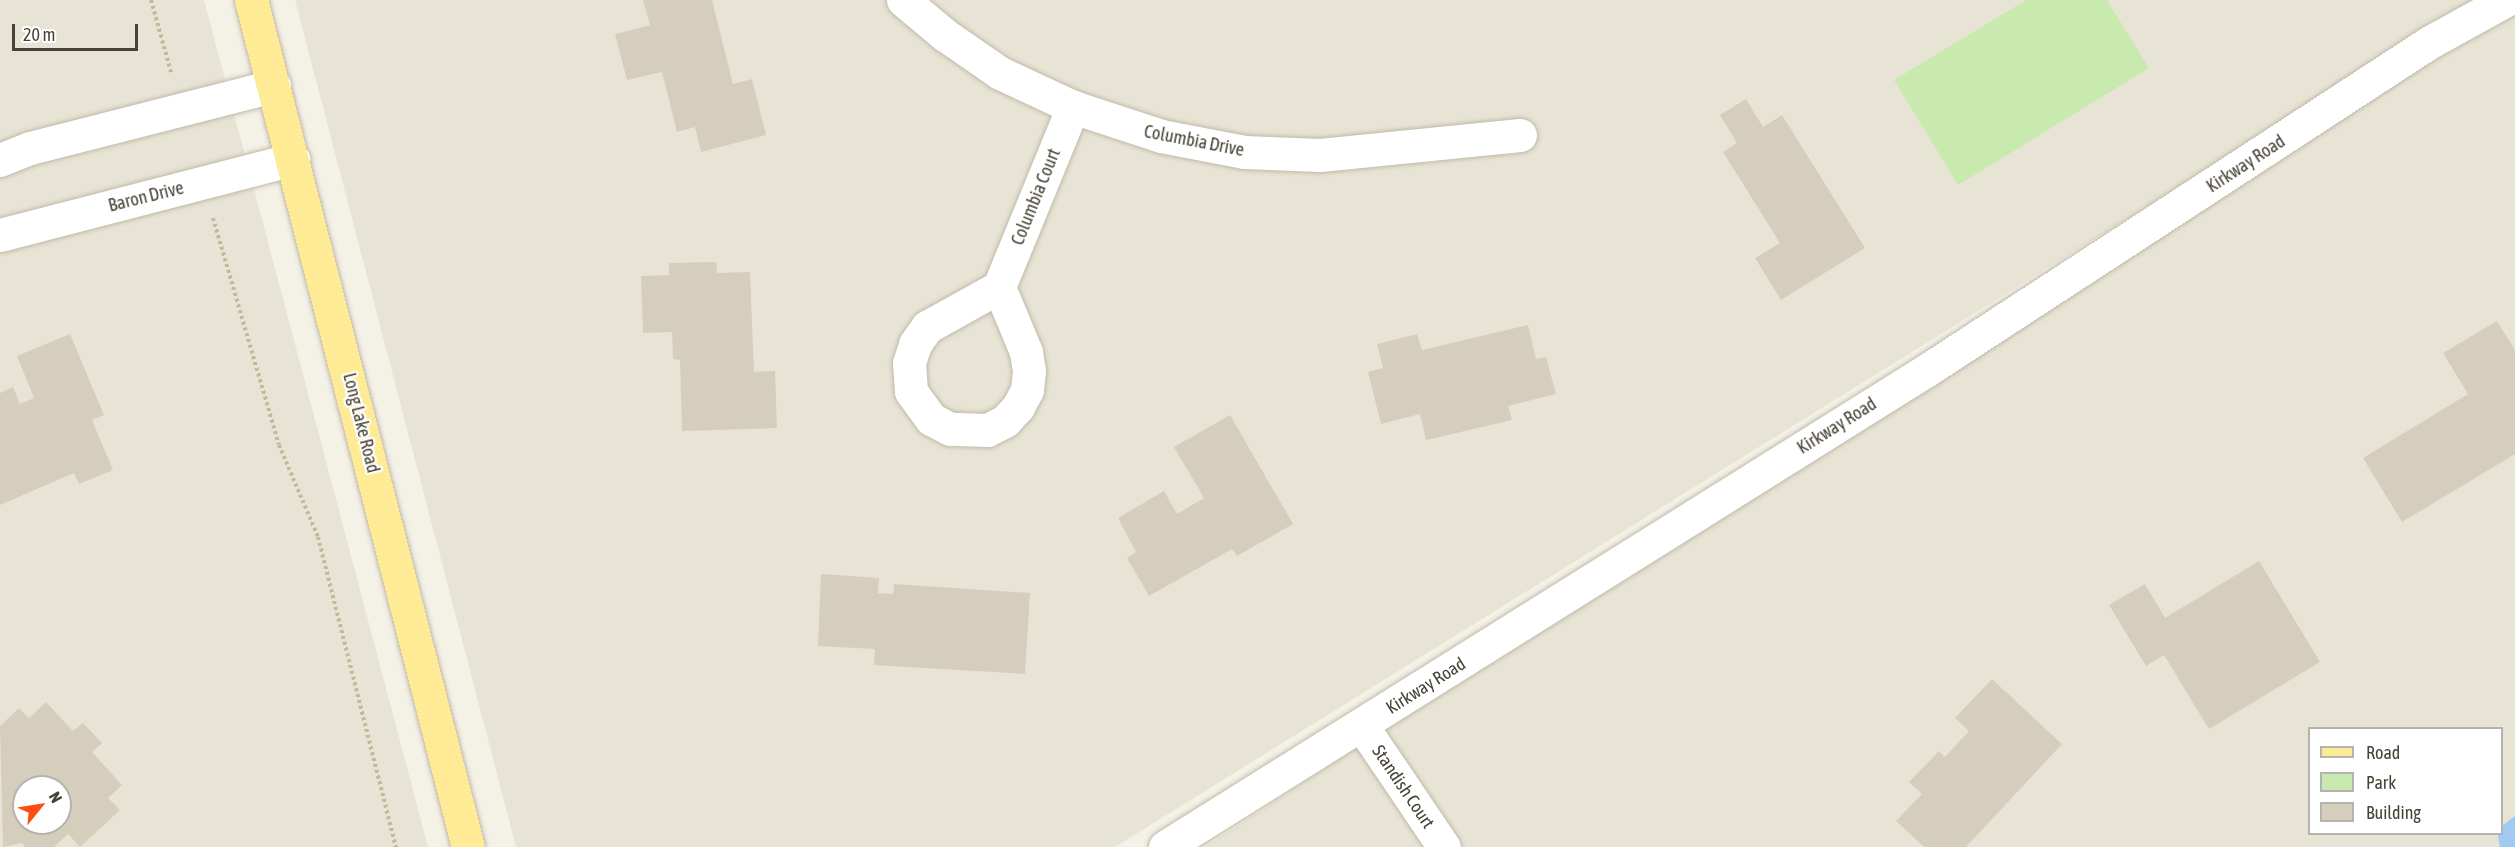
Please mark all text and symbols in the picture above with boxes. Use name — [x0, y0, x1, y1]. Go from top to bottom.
scale bar — [15, 12, 141, 50]
text: 20 m — [23, 24, 55, 45]
street label: Columbia Drive — [1142, 121, 1246, 161]
street label: Kirkway Road — [2203, 131, 2289, 197]
street label: Columbia Court — [1007, 146, 1065, 248]
street label: Baron Drive — [106, 177, 186, 217]
street label: Long Lake Road — [338, 371, 384, 475]
street label: Kirkway Road — [1793, 393, 1881, 459]
street label: Kirkway Road — [1382, 653, 1470, 719]
legend — [2308, 727, 2503, 835]
street label: Standish Court — [1367, 741, 1439, 833]
text: Road — [2366, 742, 2400, 763]
text: Park — [2366, 772, 2396, 793]
north arrow — [12, 775, 72, 835]
text: N — [46, 788, 66, 806]
text: Building — [2366, 802, 2421, 823]

